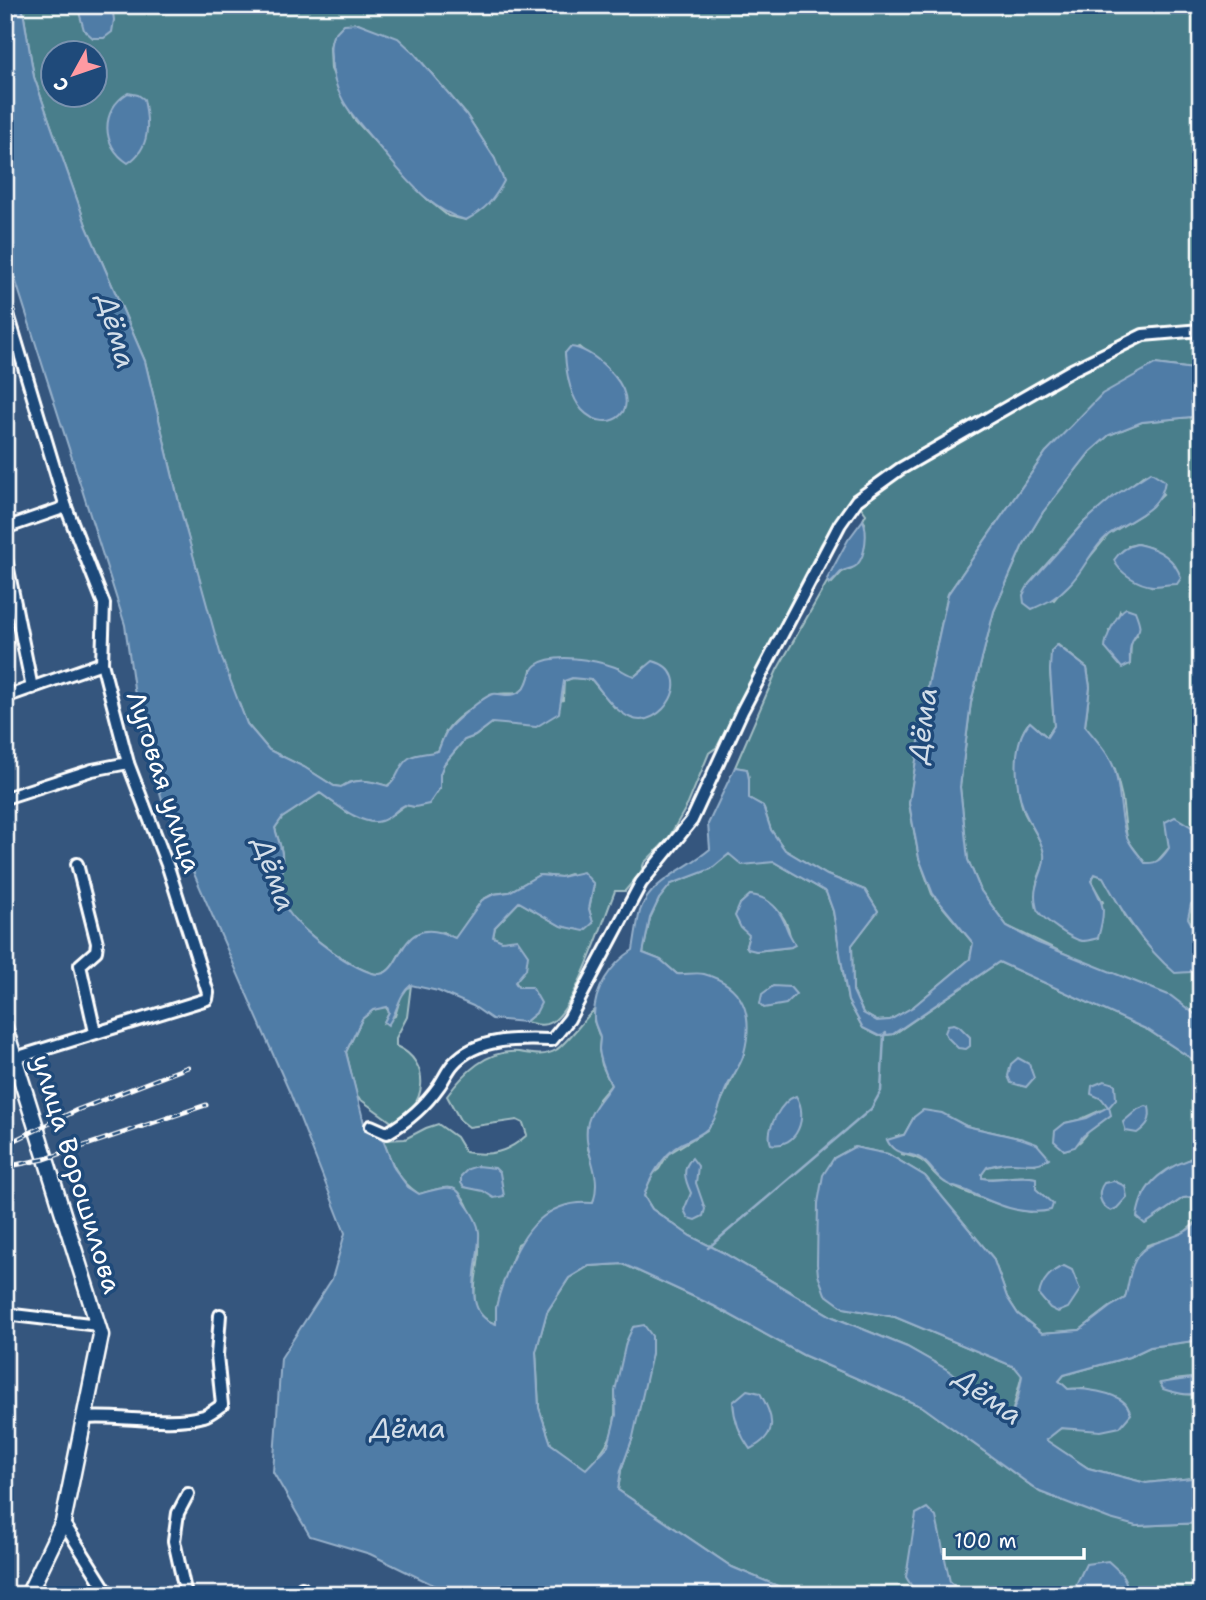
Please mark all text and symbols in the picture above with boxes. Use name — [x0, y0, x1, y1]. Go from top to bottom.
north arrow — [38, 38, 108, 108]
text: С — [48, 72, 75, 97]
water label: Дёма — [88, 287, 146, 373]
water label: Дёма — [898, 685, 946, 767]
street label: Луговая улица — [119, 686, 210, 877]
water label: Дёма — [244, 830, 306, 916]
street label: улица Ворошилова — [24, 1050, 131, 1298]
water label: Дёма — [946, 1357, 1031, 1434]
water label: Дёма — [368, 1409, 446, 1447]
scale bar — [944, 1516, 1084, 1560]
text: 100 m — [954, 1527, 1017, 1555]

